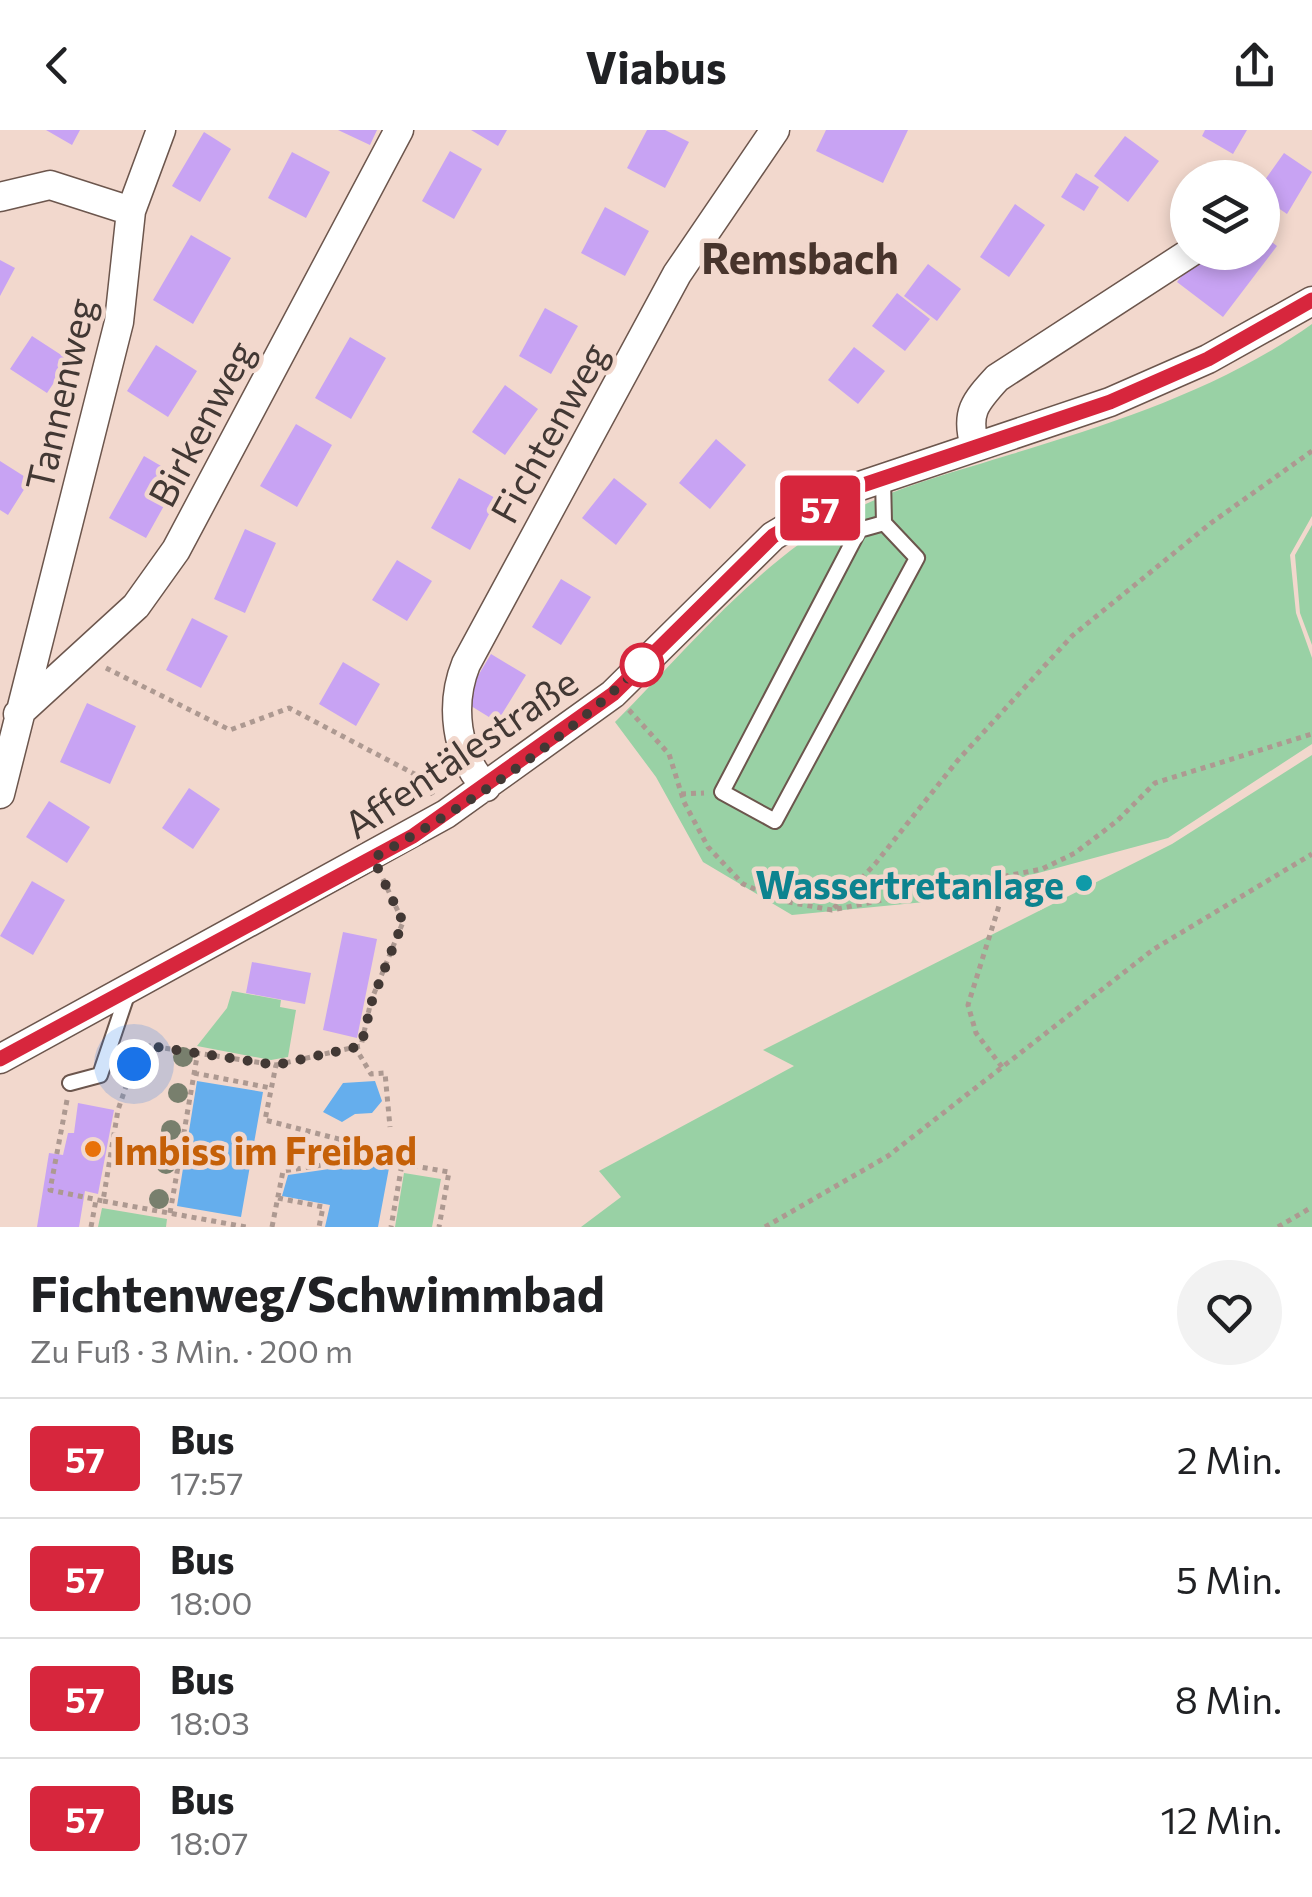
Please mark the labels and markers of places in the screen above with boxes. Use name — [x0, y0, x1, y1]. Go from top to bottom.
unlabelled marker — [621, 644, 663, 686]
place label: Wassertretanlage — [755, 860, 1064, 907]
marker: Wassertretanlage — [1073, 872, 1095, 894]
place label: Imbiss im Freibad — [113, 1126, 417, 1173]
marker: Imbiss im Freibad — [82, 1138, 104, 1160]

